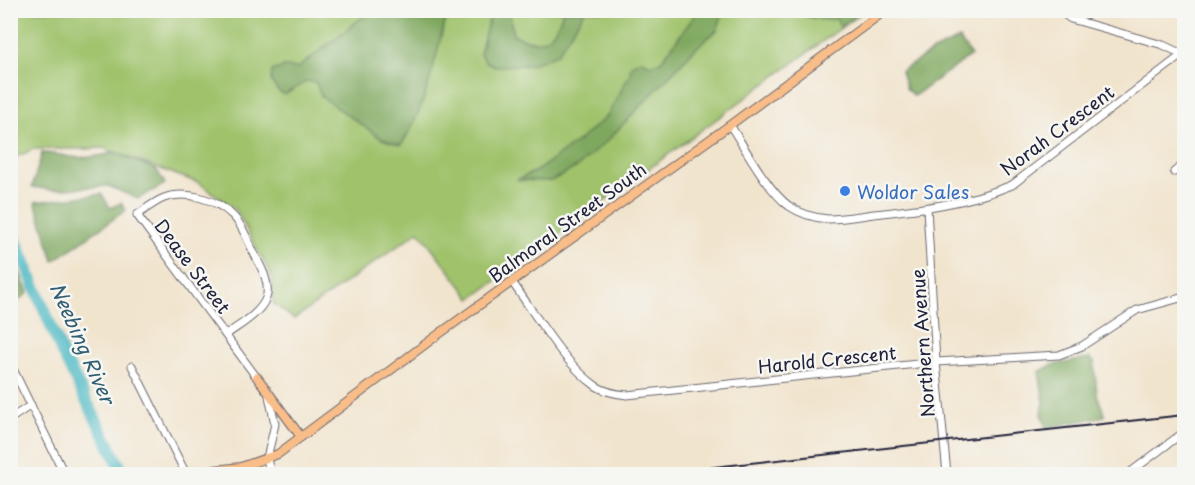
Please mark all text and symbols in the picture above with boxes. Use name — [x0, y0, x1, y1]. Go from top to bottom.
street label: Norah Crescent — [994, 78, 1120, 182]
street label: Balmoral Street South — [482, 155, 652, 289]
place label: Woldor Sales — [857, 178, 969, 205]
marker: Woldor Sales — [838, 184, 852, 198]
street label: Dease Street — [148, 213, 238, 319]
street label: Northern Avenue — [903, 268, 941, 418]
water label: Neebing River — [43, 277, 124, 411]
street label: Harold Crescent — [757, 338, 897, 380]

